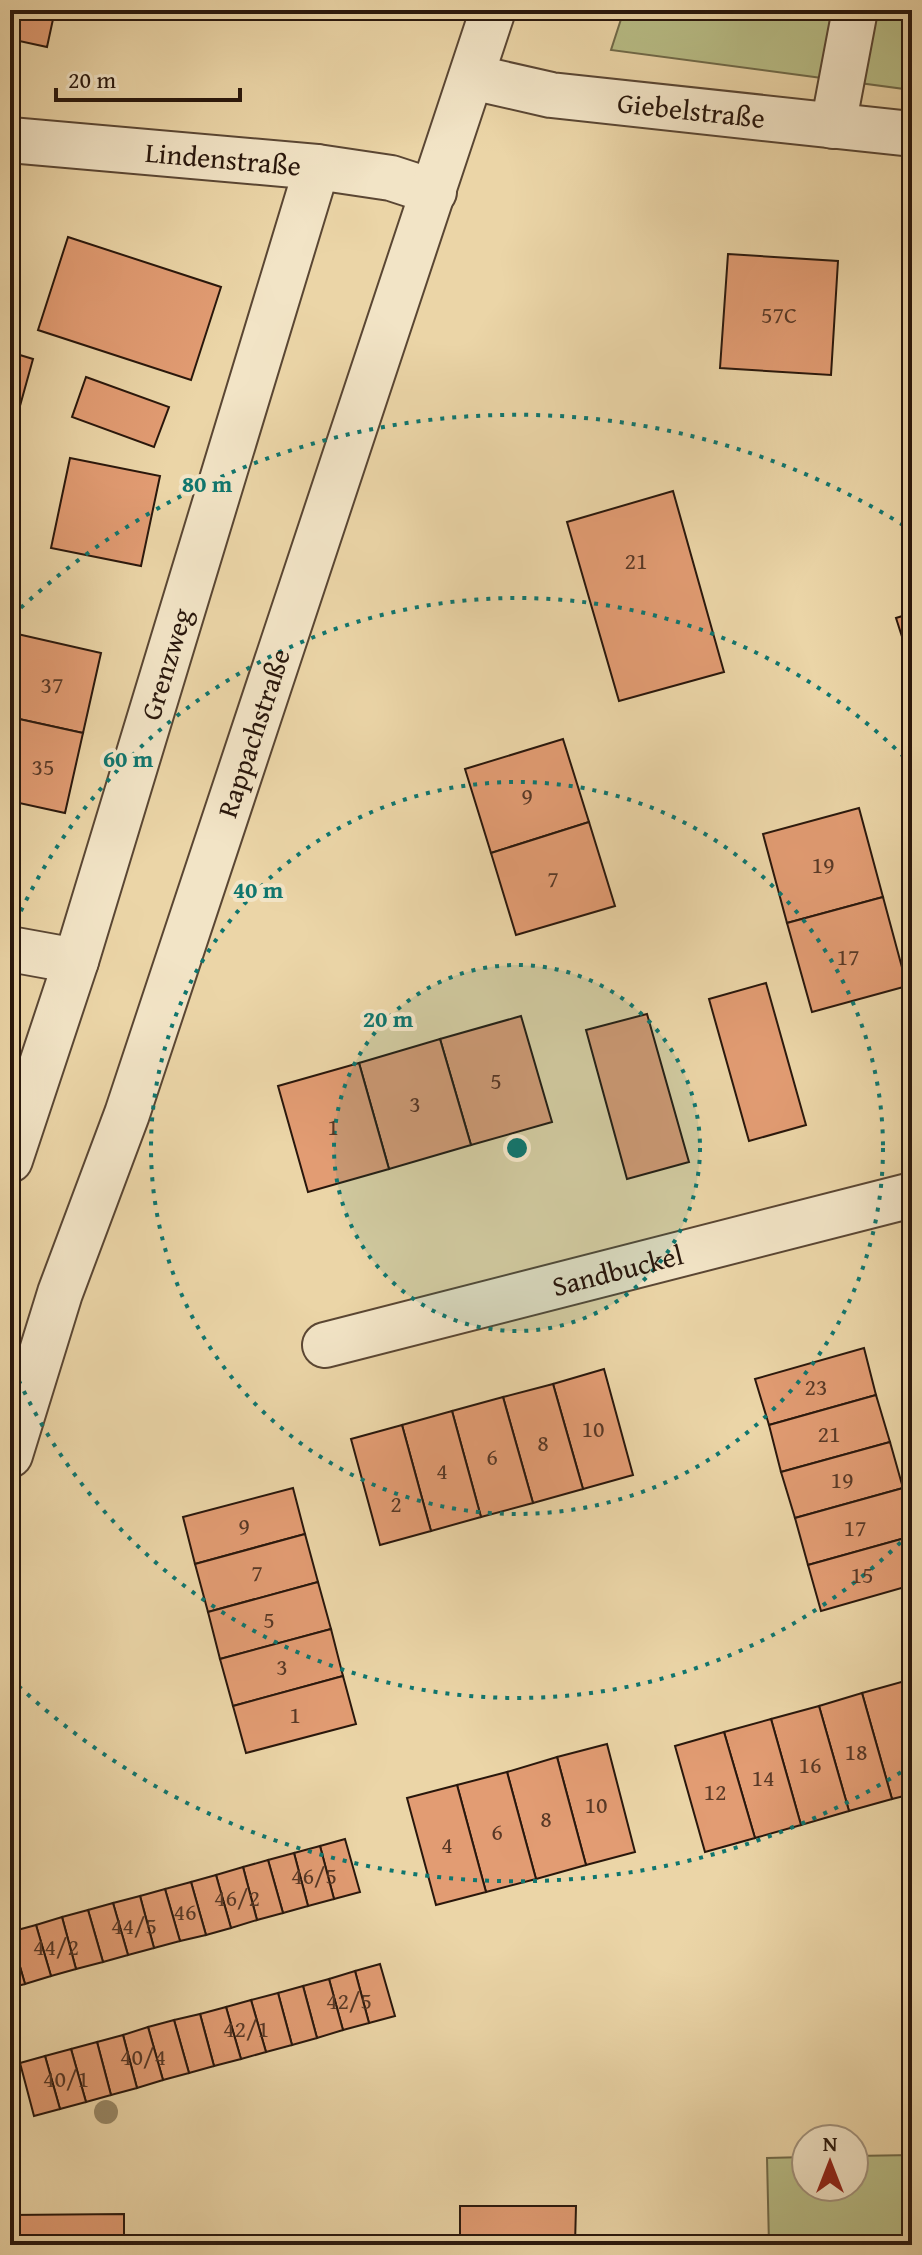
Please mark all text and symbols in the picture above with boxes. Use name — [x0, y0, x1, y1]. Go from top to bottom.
scale bar — [56, 52, 240, 102]
text: 20 m — [68, 62, 116, 97]
street label: Giebelstraße — [615, 81, 767, 138]
street label: Lindenstraße — [144, 131, 303, 186]
house number: 57C — [761, 297, 797, 332]
text: 80 m — [182, 466, 233, 501]
house number: 21 — [624, 543, 648, 578]
street label: Grenzweg — [129, 603, 202, 725]
street label: Rappachstraße — [206, 643, 300, 823]
house number: 37 — [40, 667, 64, 702]
text: 60 m — [103, 741, 154, 776]
house number: 35 — [31, 749, 55, 784]
house number: 9 — [521, 778, 533, 813]
house number: 19 — [811, 847, 835, 882]
house number: 7 — [547, 861, 559, 896]
text: 40 m — [233, 872, 284, 907]
house number: 17 — [836, 939, 860, 974]
text: 20 m — [363, 1001, 414, 1036]
house number: 5 — [490, 1063, 502, 1098]
house number: 3 — [409, 1086, 421, 1121]
house number: 1 — [327, 1109, 339, 1144]
centre of rings — [503, 1134, 531, 1162]
street label: Sandbuckel — [548, 1233, 688, 1306]
house number: 23 — [804, 1369, 828, 1404]
house number: 10 — [581, 1411, 605, 1446]
house number: 21 — [817, 1416, 841, 1451]
house number: 8 — [537, 1425, 549, 1460]
house number: 6 — [486, 1439, 498, 1474]
house number: 4 — [436, 1453, 448, 1488]
house number: 19 — [830, 1462, 854, 1497]
house number: 2 — [390, 1486, 402, 1521]
house number: 9 — [238, 1508, 250, 1543]
house number: 17 — [843, 1510, 867, 1545]
house number: 7 — [251, 1555, 263, 1590]
house number: 15 — [850, 1557, 874, 1592]
house number: 5 — [263, 1602, 275, 1637]
house number: 3 — [276, 1649, 288, 1684]
house number: 1 — [289, 1697, 301, 1732]
house number: 18 — [844, 1734, 868, 1769]
house number: 16 — [798, 1747, 822, 1782]
house number: 14 — [751, 1760, 775, 1795]
house number: 12 — [703, 1774, 727, 1809]
house number: 10 — [584, 1787, 608, 1822]
house number: 8 — [540, 1801, 552, 1836]
house number: 6 — [491, 1814, 503, 1849]
house number: 4 — [441, 1827, 453, 1862]
house number: 46/5 — [291, 1858, 337, 1893]
house number: 46/2 — [214, 1880, 260, 1915]
house number: 46 — [173, 1894, 197, 1929]
house number: 44/5 — [111, 1908, 157, 1943]
house number: 44/2 — [33, 1929, 79, 1964]
house number: 42/5 — [326, 1983, 372, 2018]
house number: 42/1 — [223, 2011, 269, 2046]
house number: 40/4 — [120, 2039, 166, 2074]
house number: 40/1 — [43, 2061, 89, 2096]
north arrow — [790, 2123, 870, 2203]
text: N — [823, 2127, 838, 2159]

